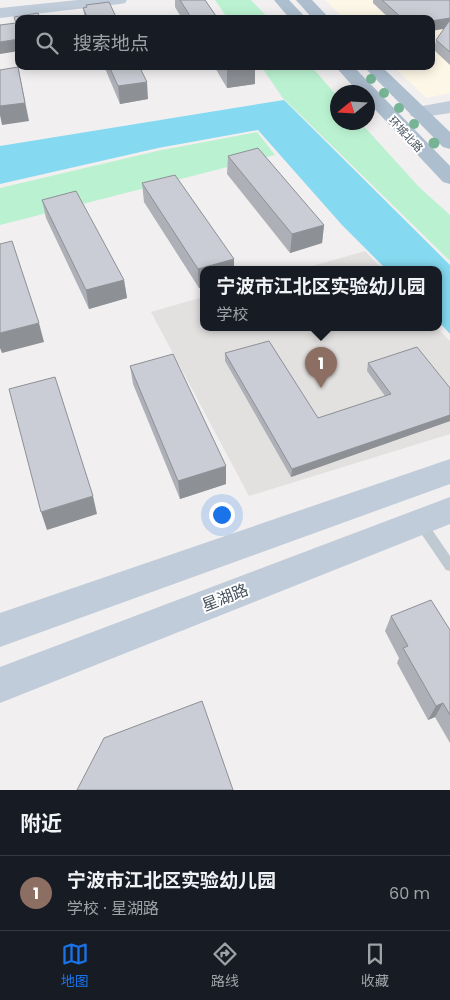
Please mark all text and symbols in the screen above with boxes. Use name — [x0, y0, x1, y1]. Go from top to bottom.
search box — [15, 15, 435, 70]
icon: search — [33, 29, 61, 57]
text: 搜索地点 — [73, 30, 149, 57]
north arrow — [330, 85, 375, 130]
street label: 环城北路 — [385, 112, 427, 156]
popup — [200, 266, 442, 331]
text: 宁波市江北区实验幼儿园 — [216, 273, 426, 300]
text: 学校 — [216, 303, 249, 326]
pin: 1 — [305, 347, 337, 388]
your location — [209, 502, 235, 528]
street label: 星湖路 — [199, 578, 252, 617]
text: 附近 — [20, 809, 62, 838]
text: 宁波市江北区实验幼儿园 — [67, 867, 276, 894]
text: 1 — [33, 882, 39, 905]
text: 60 m — [389, 882, 430, 905]
text: 学校 · 星湖路 — [67, 897, 159, 920]
tab: 地图 — [61, 940, 89, 992]
tab: 路线 — [211, 940, 239, 992]
tab: 收藏 — [361, 940, 389, 992]

